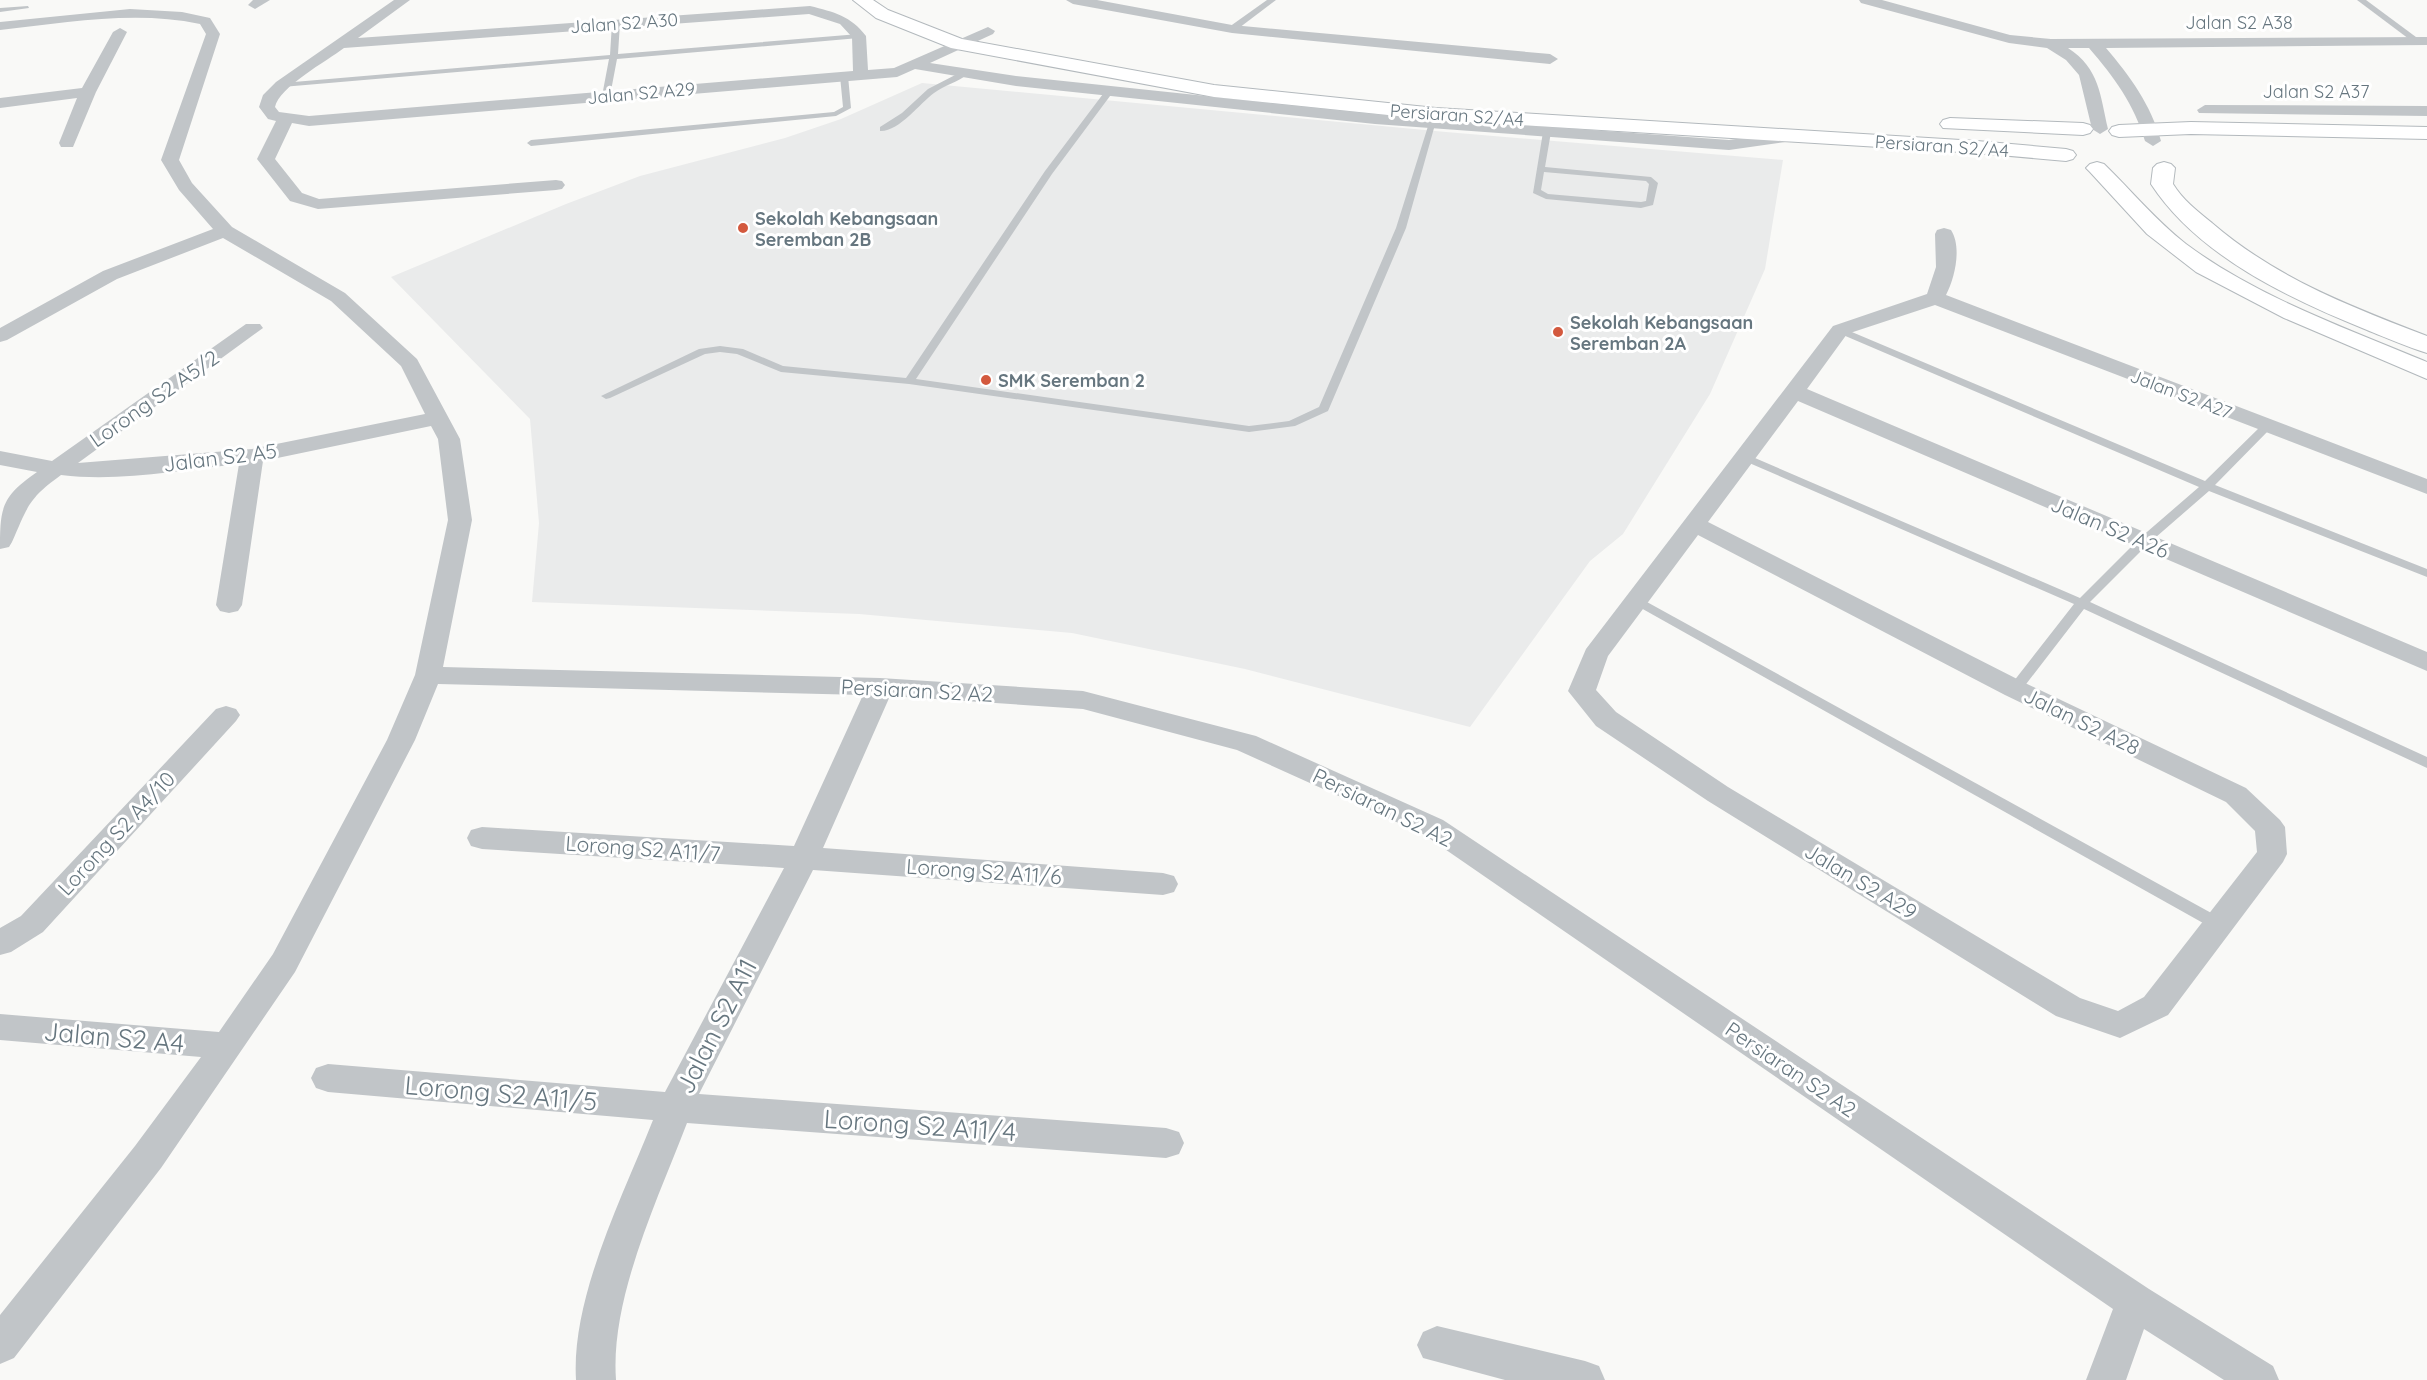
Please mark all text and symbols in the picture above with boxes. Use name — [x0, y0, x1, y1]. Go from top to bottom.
street label: Jalan S2 A30 — [569, 8, 679, 38]
street label: Jalan S2 A38 — [2185, 11, 2293, 34]
street label: Jalan S2 A29 — [586, 77, 696, 109]
street label: Jalan S2 A37 — [2263, 80, 2369, 103]
street label: Persiaran S2/A4 — [1389, 99, 1525, 131]
street label: Persiaran S2/A4 — [1874, 130, 2010, 162]
place label: Sekolah Kebangsaan Seremban 2B — [755, 207, 938, 251]
marker: Sekolah Kebangsaan Seremban 2B — [736, 221, 750, 235]
place label: Sekolah Kebangsaan Seremban 2A — [1570, 311, 1753, 355]
marker: Sekolah Kebangsaan Seremban 2A — [1551, 325, 1565, 339]
street label: Lorong S2 A5/2 — [84, 344, 224, 452]
street label: Jalan S2 A27 — [2127, 364, 2235, 424]
place label: SMK Seremban 2 — [998, 369, 1145, 392]
marker: SMK Seremban 2 — [979, 373, 993, 387]
street label: Jalan S2 A5 — [162, 437, 278, 477]
street label: Jalan S2 A26 — [2047, 490, 2173, 564]
street label: Persiaran S2 A2 — [840, 673, 994, 707]
street label: Jalan S2 A28 — [2020, 682, 2144, 760]
street label: Persiaran S2 A2 — [1309, 762, 1457, 852]
street label: Lorong S2 A4/10 — [52, 766, 180, 900]
street label: Lorong S2 A11/7 — [565, 830, 722, 866]
street label: Jalan S2 A29 — [1800, 837, 1922, 925]
street label: Lorong S2 A11/6 — [905, 853, 1063, 889]
street label: Jalan S2 A11 — [668, 953, 764, 1099]
street label: Jalan S2 A4 — [42, 1014, 186, 1060]
street label: Persiaran S2 A2 — [1721, 1016, 1861, 1122]
street label: Lorong S2 A11/5 — [403, 1068, 599, 1118]
street label: Lorong S2 A11/4 — [823, 1102, 1017, 1148]

